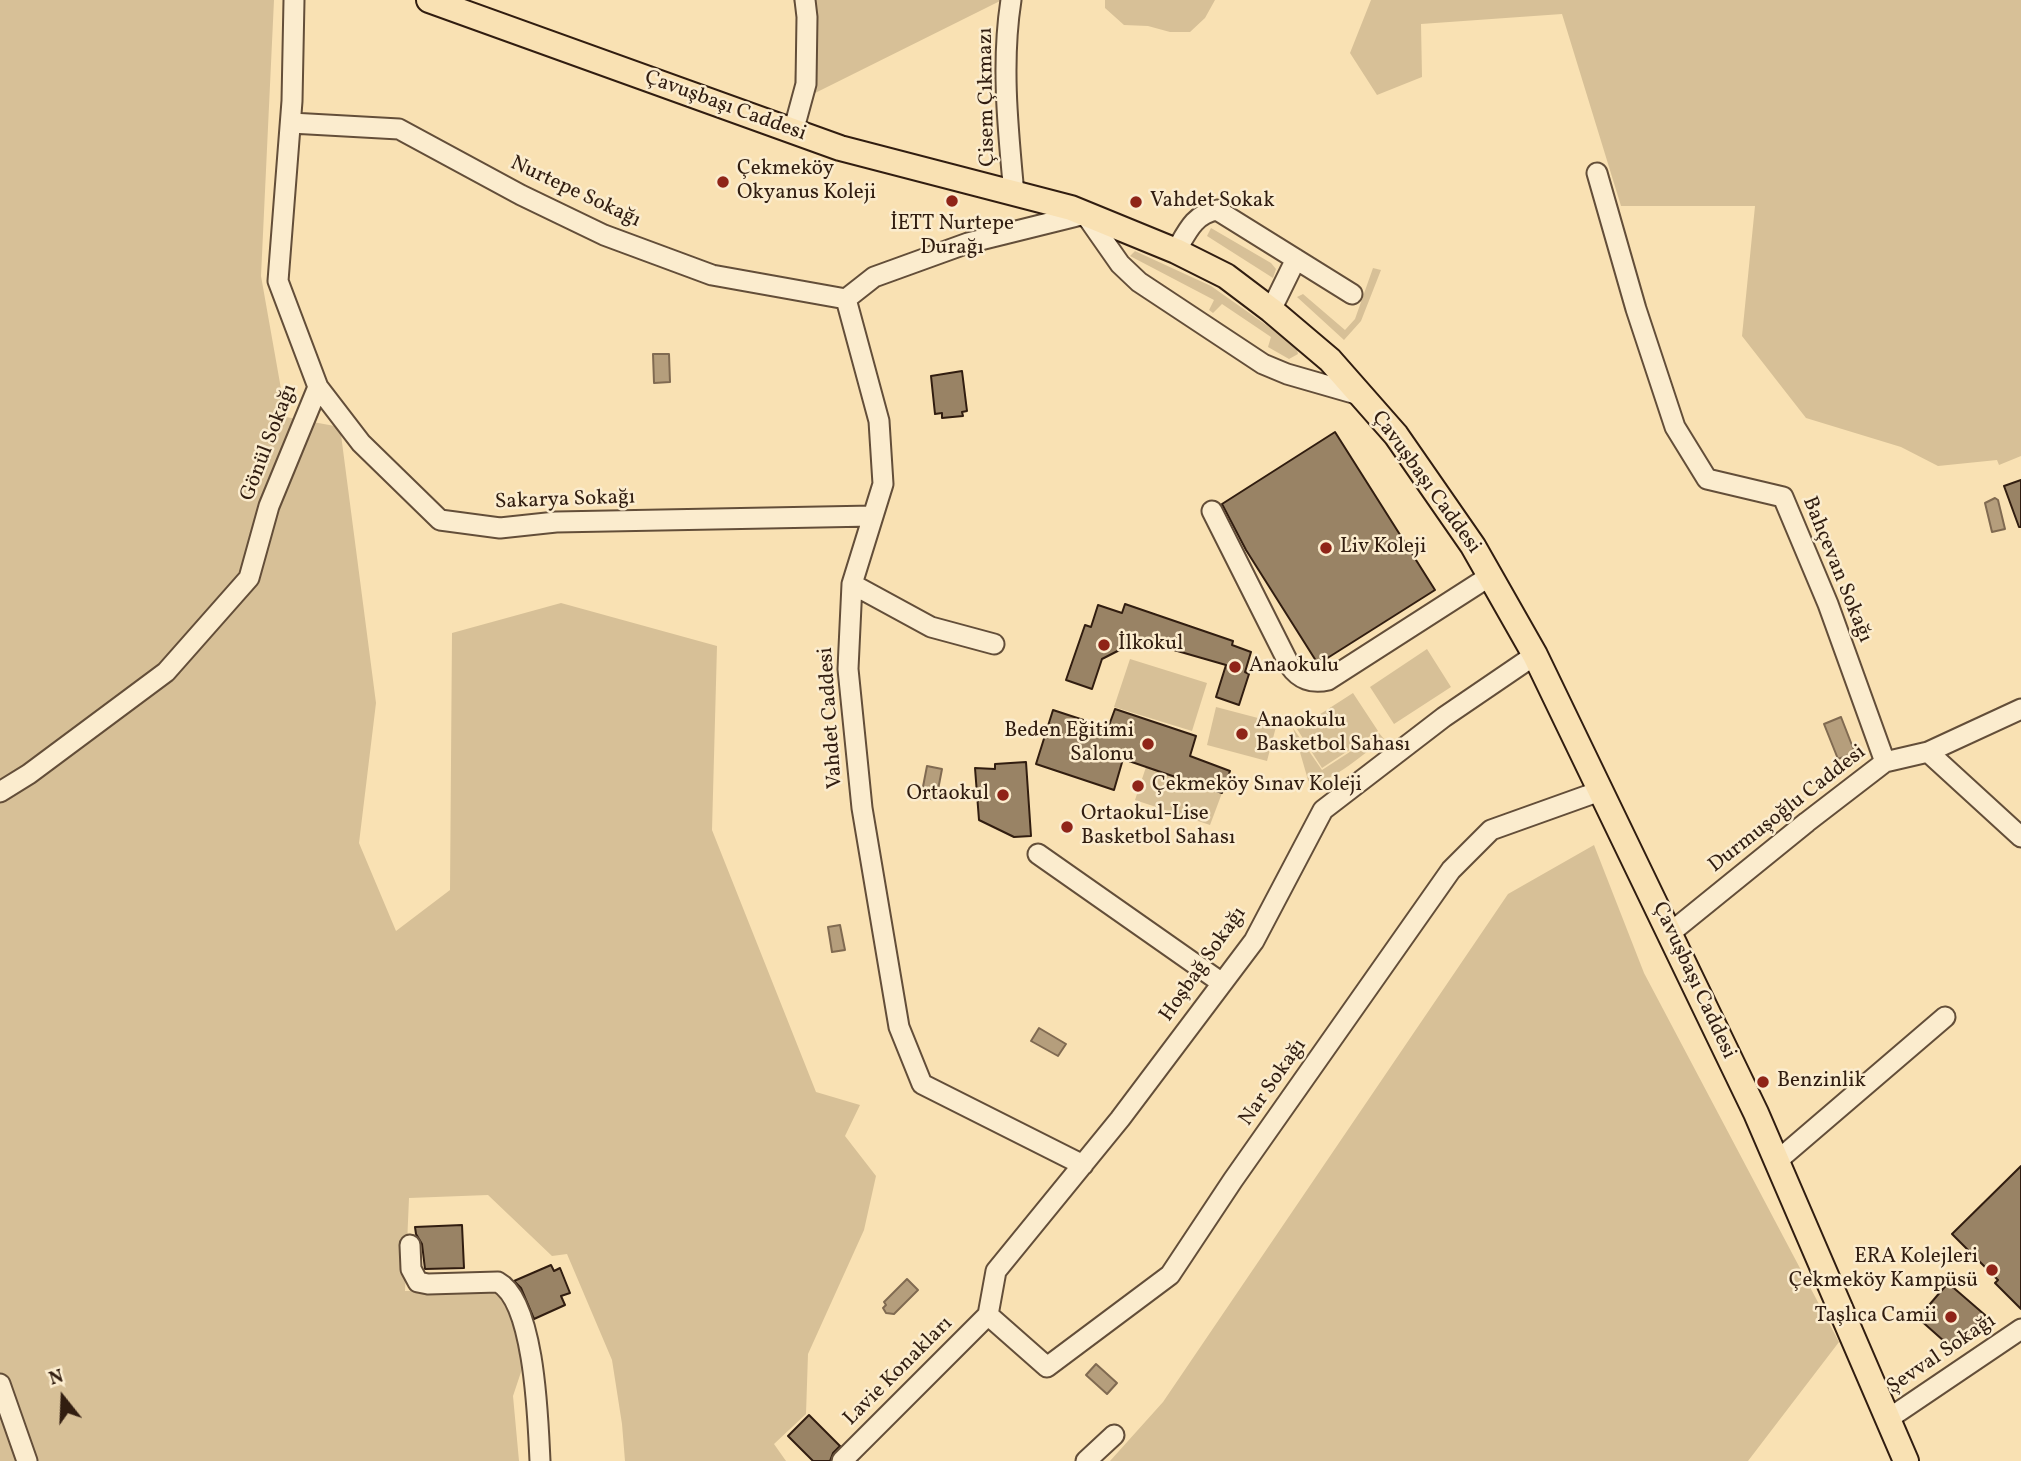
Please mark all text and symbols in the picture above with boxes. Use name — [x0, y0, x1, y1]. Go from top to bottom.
street label: Çisem Çıkmazı — [974, 27, 1002, 167]
street label: Çavuşbaşı Caddesi — [641, 66, 809, 148]
street label: Nurtepe Sokağı — [506, 152, 644, 234]
place label: Çekmeköy Okyanus Koleji — [737, 157, 876, 207]
marker: Çekmeköy Okyanus Koleji — [715, 174, 731, 190]
place label: Vahdet Sokak — [1150, 189, 1275, 215]
marker: İETT Nurtepe Durağı — [944, 193, 960, 209]
marker: Vahdet Sokak — [1128, 194, 1144, 210]
place label: İETT Nurtepe Durağı — [890, 212, 1014, 262]
street label: Gönül Sokağı — [236, 381, 304, 505]
street label: Çavuşbaşı Caddesi — [1365, 407, 1485, 559]
street label: Sakarya Sokağı — [494, 486, 636, 516]
street label: Bahçevan Sokağı — [1795, 493, 1877, 647]
place label: Liv Koleji — [1340, 535, 1426, 561]
marker: Liv Koleji — [1318, 540, 1334, 556]
place label: İlkokul — [1118, 632, 1183, 658]
marker: İlkokul — [1096, 637, 1112, 653]
street label: Vahdet Caddesi — [814, 646, 850, 790]
place label: Anaokulu — [1249, 654, 1339, 680]
marker: Anaokulu — [1227, 659, 1243, 675]
place label: Anaokulu Basketbol Sahası — [1256, 709, 1410, 759]
place label: Beden Eğitimi Salonu — [1004, 719, 1134, 769]
marker: Anaokulu Basketbol Sahası — [1234, 726, 1250, 742]
marker: Beden Eğitimi Salonu — [1140, 736, 1156, 752]
street label: Durmuşoğlu Caddesi — [1704, 741, 1872, 879]
place label: Çekmeköy Sınav Koleji — [1152, 773, 1362, 799]
marker: Çekmeköy Sınav Koleji — [1130, 778, 1146, 794]
place label: Ortaokul — [906, 782, 989, 808]
marker: Ortaokul — [995, 787, 1011, 803]
place label: Ortaokul-Lise Basketbol Sahası — [1081, 802, 1235, 852]
marker: Ortaokul-Lise Basketbol Sahası — [1059, 819, 1075, 835]
street label: Çavuşbaşı Caddesi — [1646, 899, 1740, 1063]
street label: Hoşbağ Sokağı — [1155, 903, 1253, 1027]
street label: Nar Sokağı — [1235, 1035, 1313, 1131]
place label: Benzinlik — [1777, 1069, 1866, 1095]
marker: Benzinlik — [1755, 1074, 1771, 1090]
place label: ERA Kolejleri Çekmeköy Kampüsü — [1789, 1245, 1978, 1295]
marker: ERA Kolejleri Çekmeköy Kampüsü — [1984, 1262, 2000, 1278]
place label: Taşlıca Camii — [1814, 1304, 1937, 1330]
street label: Şevval Sokağı — [1883, 1309, 2001, 1401]
marker: Taşlıca Camii — [1943, 1309, 1959, 1325]
street label: Lavie Konakları — [839, 1312, 959, 1432]
north arrow — [28, 1363, 98, 1433]
text: N — [46, 1364, 67, 1393]

